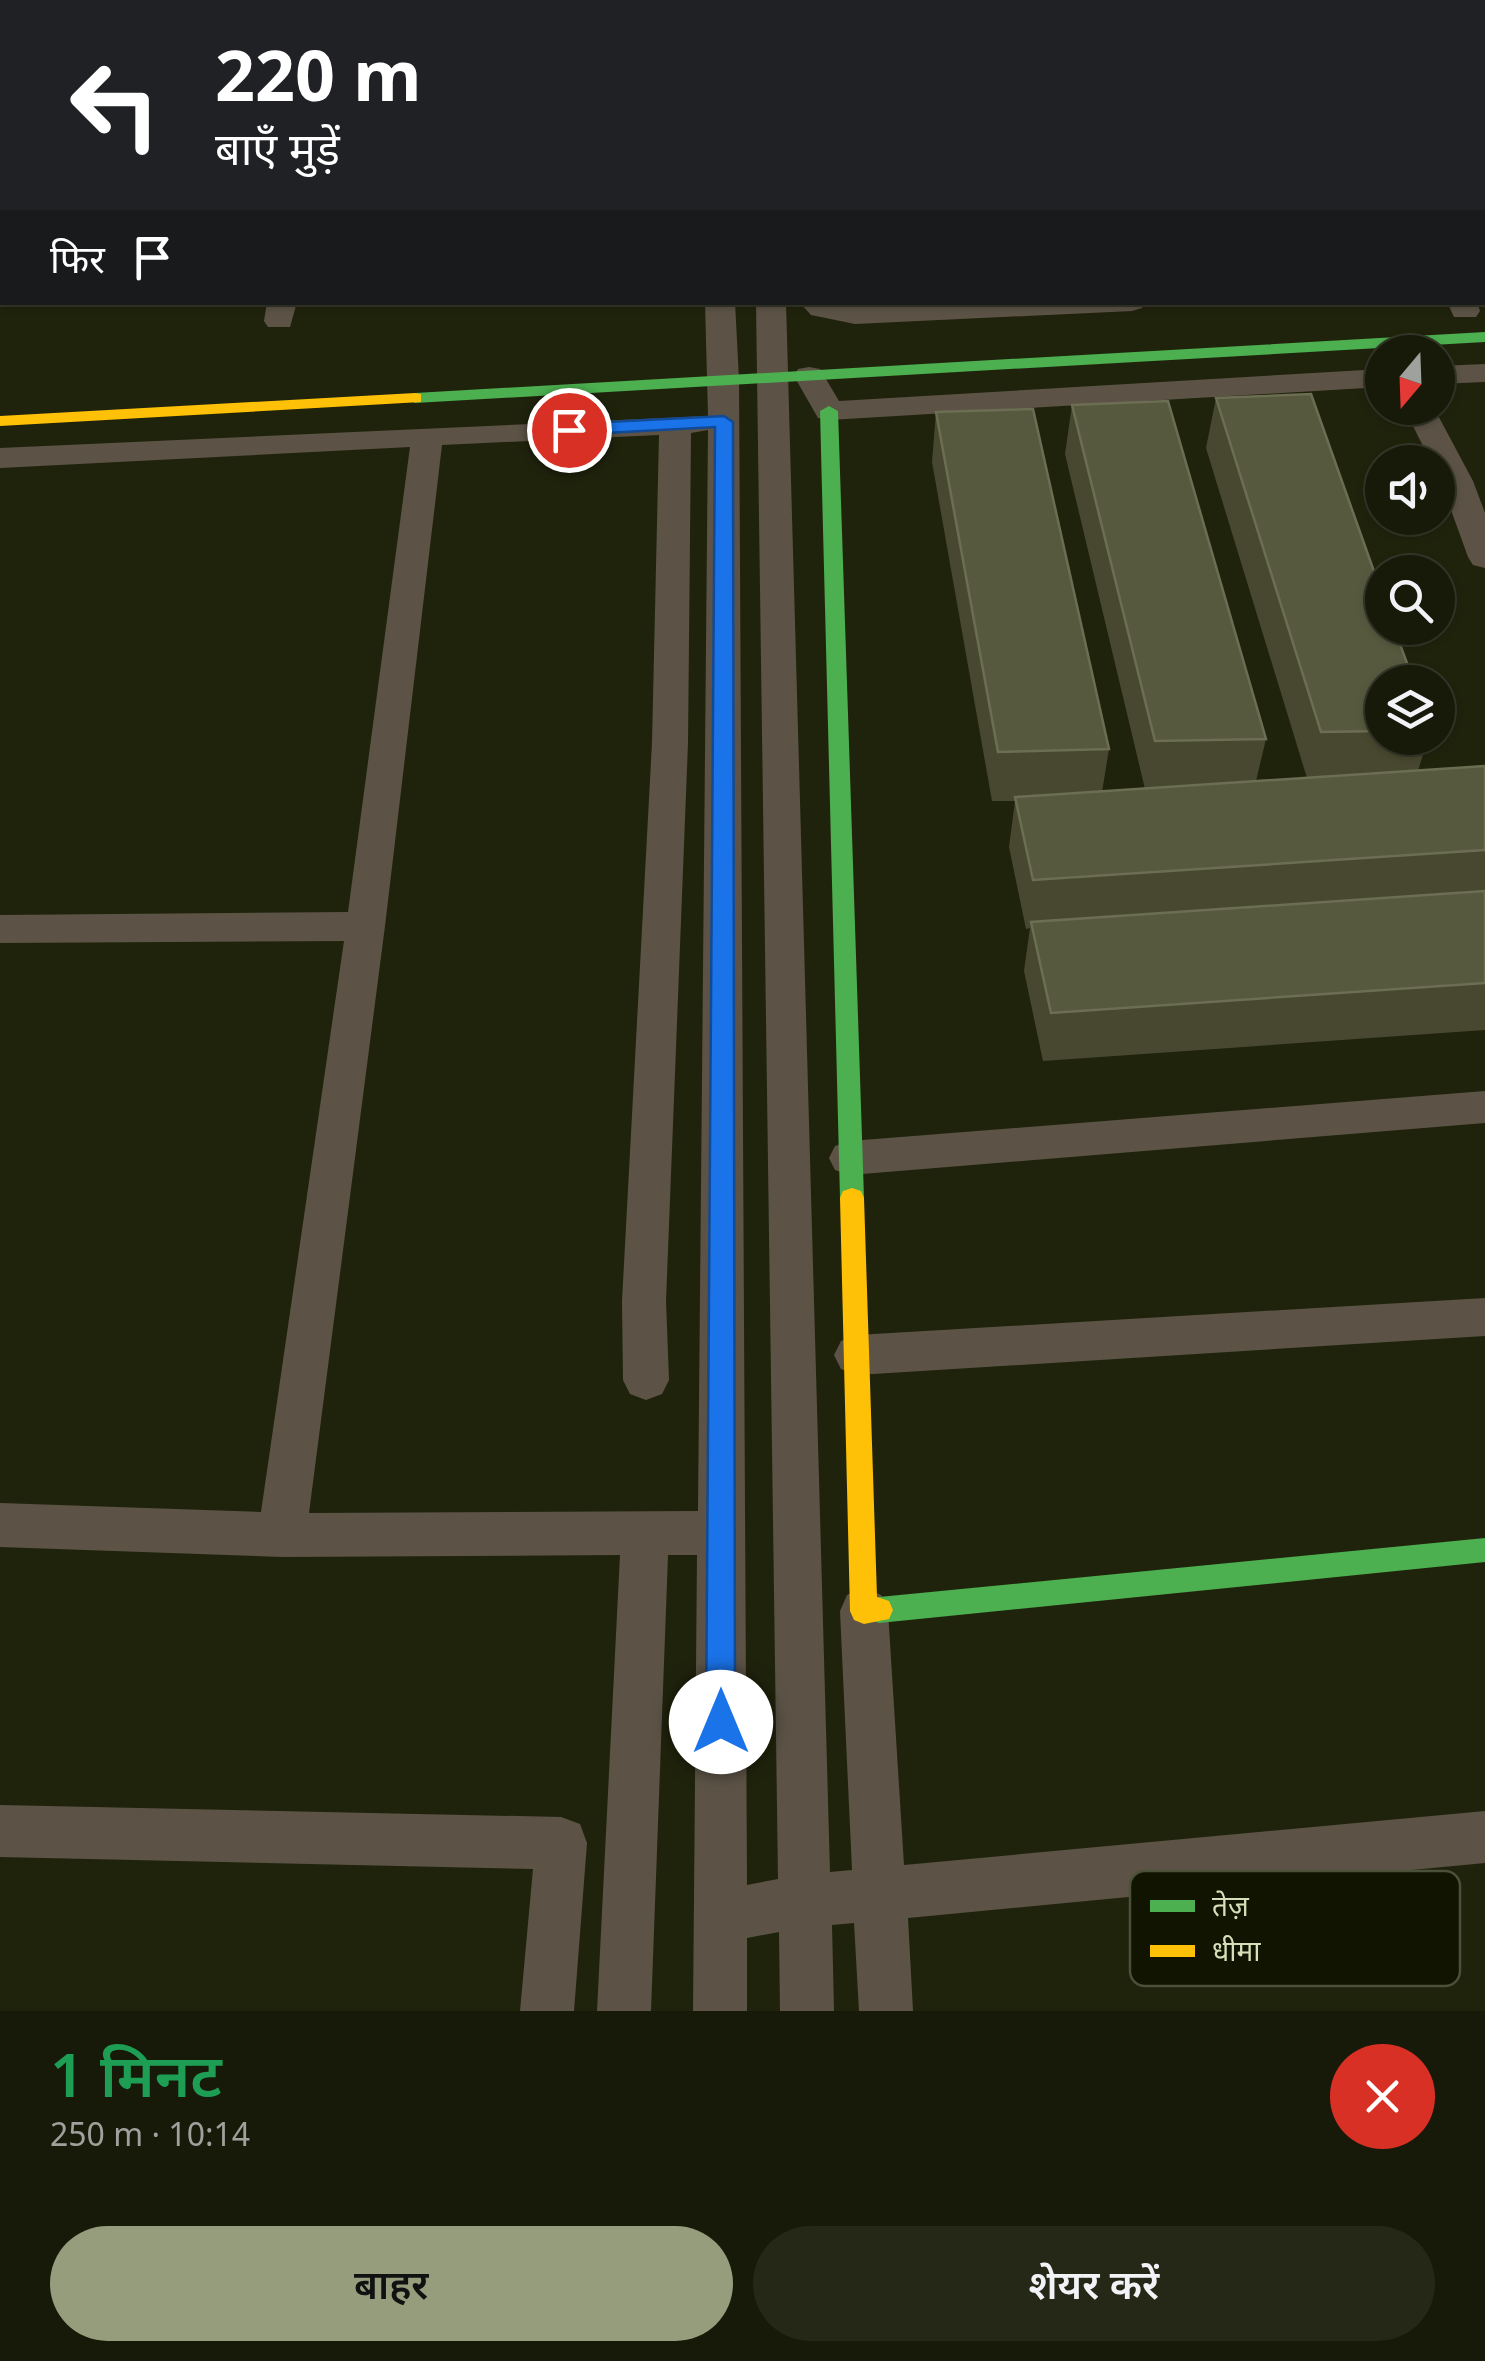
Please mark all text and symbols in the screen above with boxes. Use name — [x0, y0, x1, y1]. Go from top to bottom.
text: 220 m — [215, 26, 422, 122]
icon: left — [50, 40, 180, 170]
text: बाएँ मुड़ें — [215, 117, 340, 178]
icon: arrive — [125, 230, 180, 285]
text: फिर — [50, 232, 105, 284]
north arrow — [1365, 335, 1455, 425]
map controls — [1365, 335, 1455, 755]
pin — [527, 388, 612, 473]
icon: arrive — [542, 403, 597, 458]
button: sound — [1365, 445, 1455, 535]
button: search — [1365, 555, 1455, 645]
button: layers — [1365, 665, 1455, 755]
position arrow — [669, 1670, 773, 1774]
legend — [1130, 1871, 1460, 1986]
text: तेज़ — [1212, 1886, 1250, 1924]
text: धीमा — [1212, 1931, 1261, 1969]
text: 1 मिनट — [50, 2033, 222, 2115]
button: close — [1330, 2044, 1435, 2149]
text: 250 m · 10:14 — [50, 2112, 250, 2155]
button: बाहर — [50, 2226, 733, 2341]
button: शेयर करें — [753, 2226, 1435, 2341]

